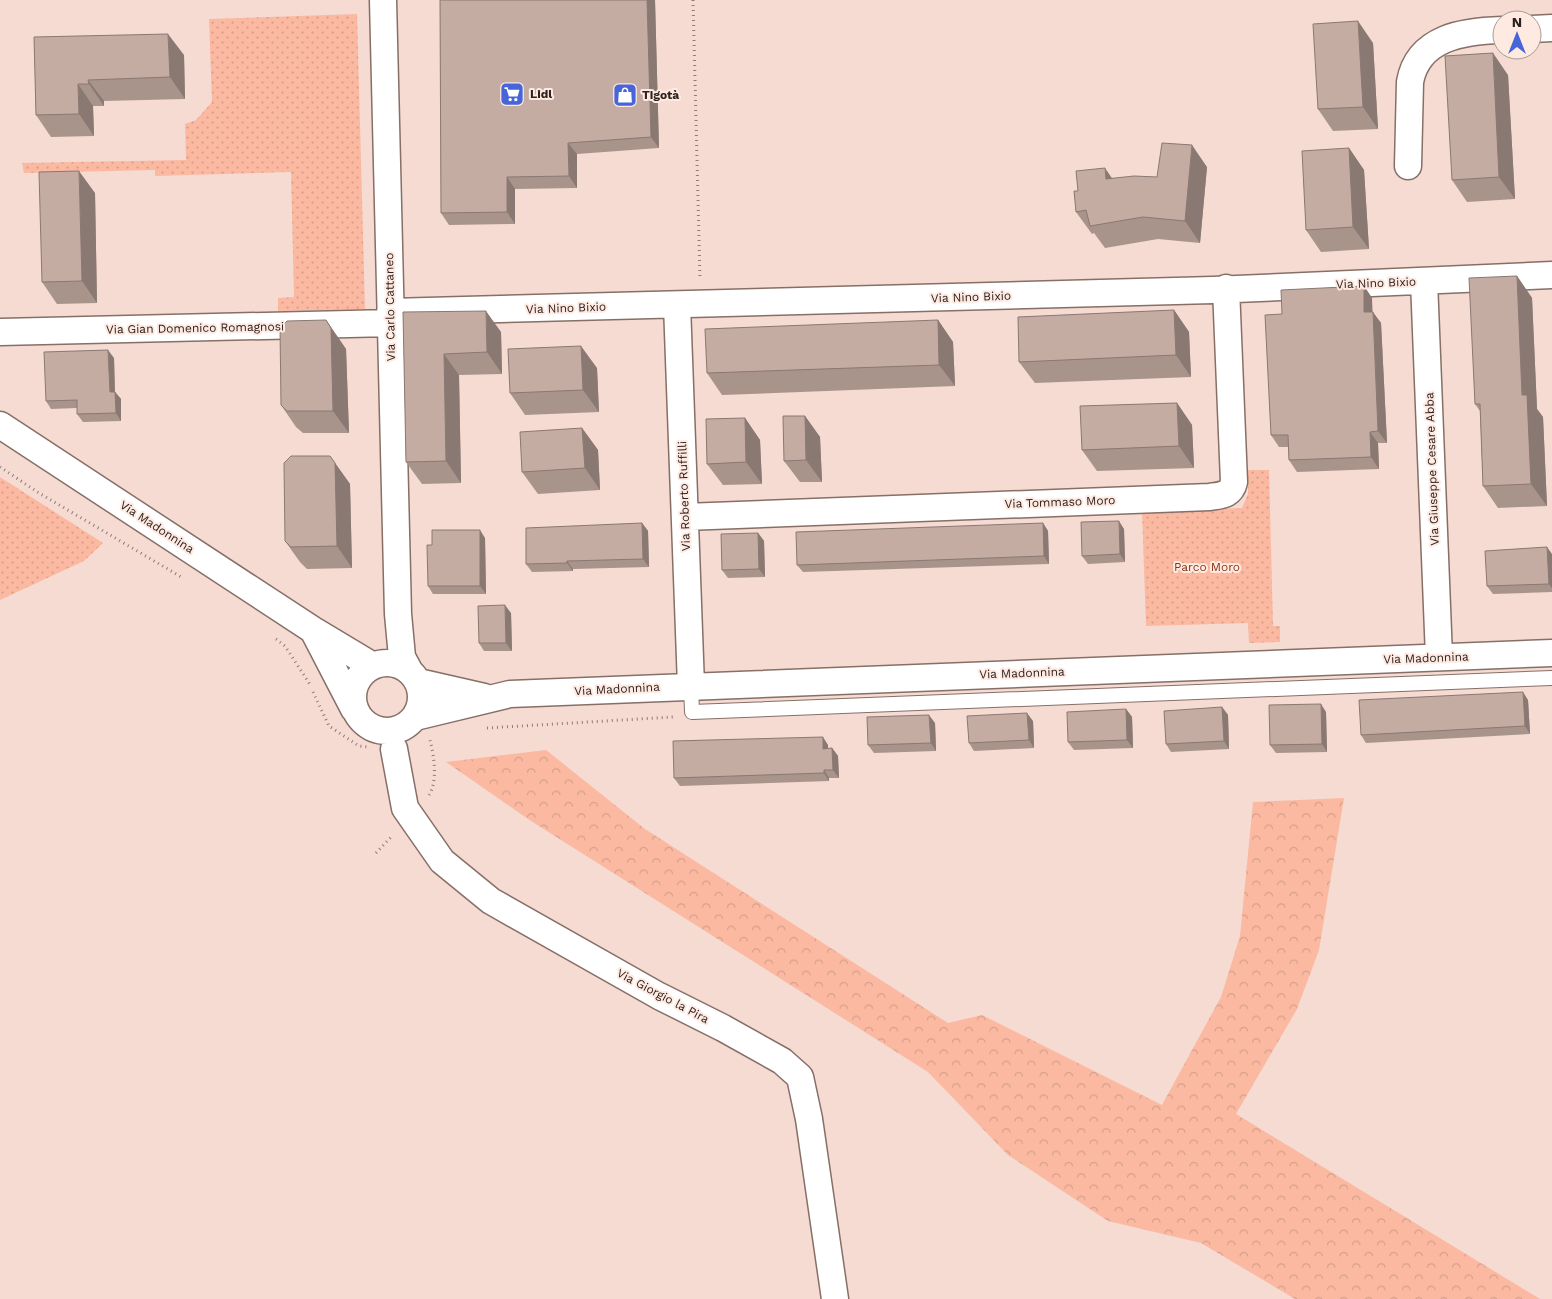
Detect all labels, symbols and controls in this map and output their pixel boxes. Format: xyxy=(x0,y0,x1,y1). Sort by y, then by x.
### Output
north arrow xyxy=(1492,10,1542,60)
text: N xyxy=(1512,14,1522,30)
supermarket icon: Lidl xyxy=(499,81,525,107)
shop icon: Tigotà xyxy=(612,82,638,108)
place label: Lidl xyxy=(530,87,552,101)
place label: Tigotà xyxy=(642,88,679,102)
street label: Via Carlo Cattaneo xyxy=(382,252,398,362)
street label: Via Nino Bixio xyxy=(1336,275,1416,291)
street label: Via Nino Bixio xyxy=(931,289,1011,305)
street label: Via Nino Bixio xyxy=(526,300,606,316)
street label: Via Gian Domenico Romagnosi xyxy=(106,319,284,337)
street label: Via Giuseppe Cesare Abba xyxy=(1422,392,1442,546)
street label: Via Roberto Ruffilli xyxy=(675,441,693,551)
street label: Via Tommaso Moro xyxy=(1004,493,1116,511)
street label: Via Madonnina xyxy=(117,498,197,556)
park label: Parco Moro xyxy=(1174,560,1240,574)
street label: Via Madonnina xyxy=(1383,650,1469,666)
street label: Via Madonnina xyxy=(979,665,1065,681)
street label: Via Madonnina xyxy=(574,680,660,698)
street label: Via Giorgio la Pira xyxy=(614,966,712,1026)

